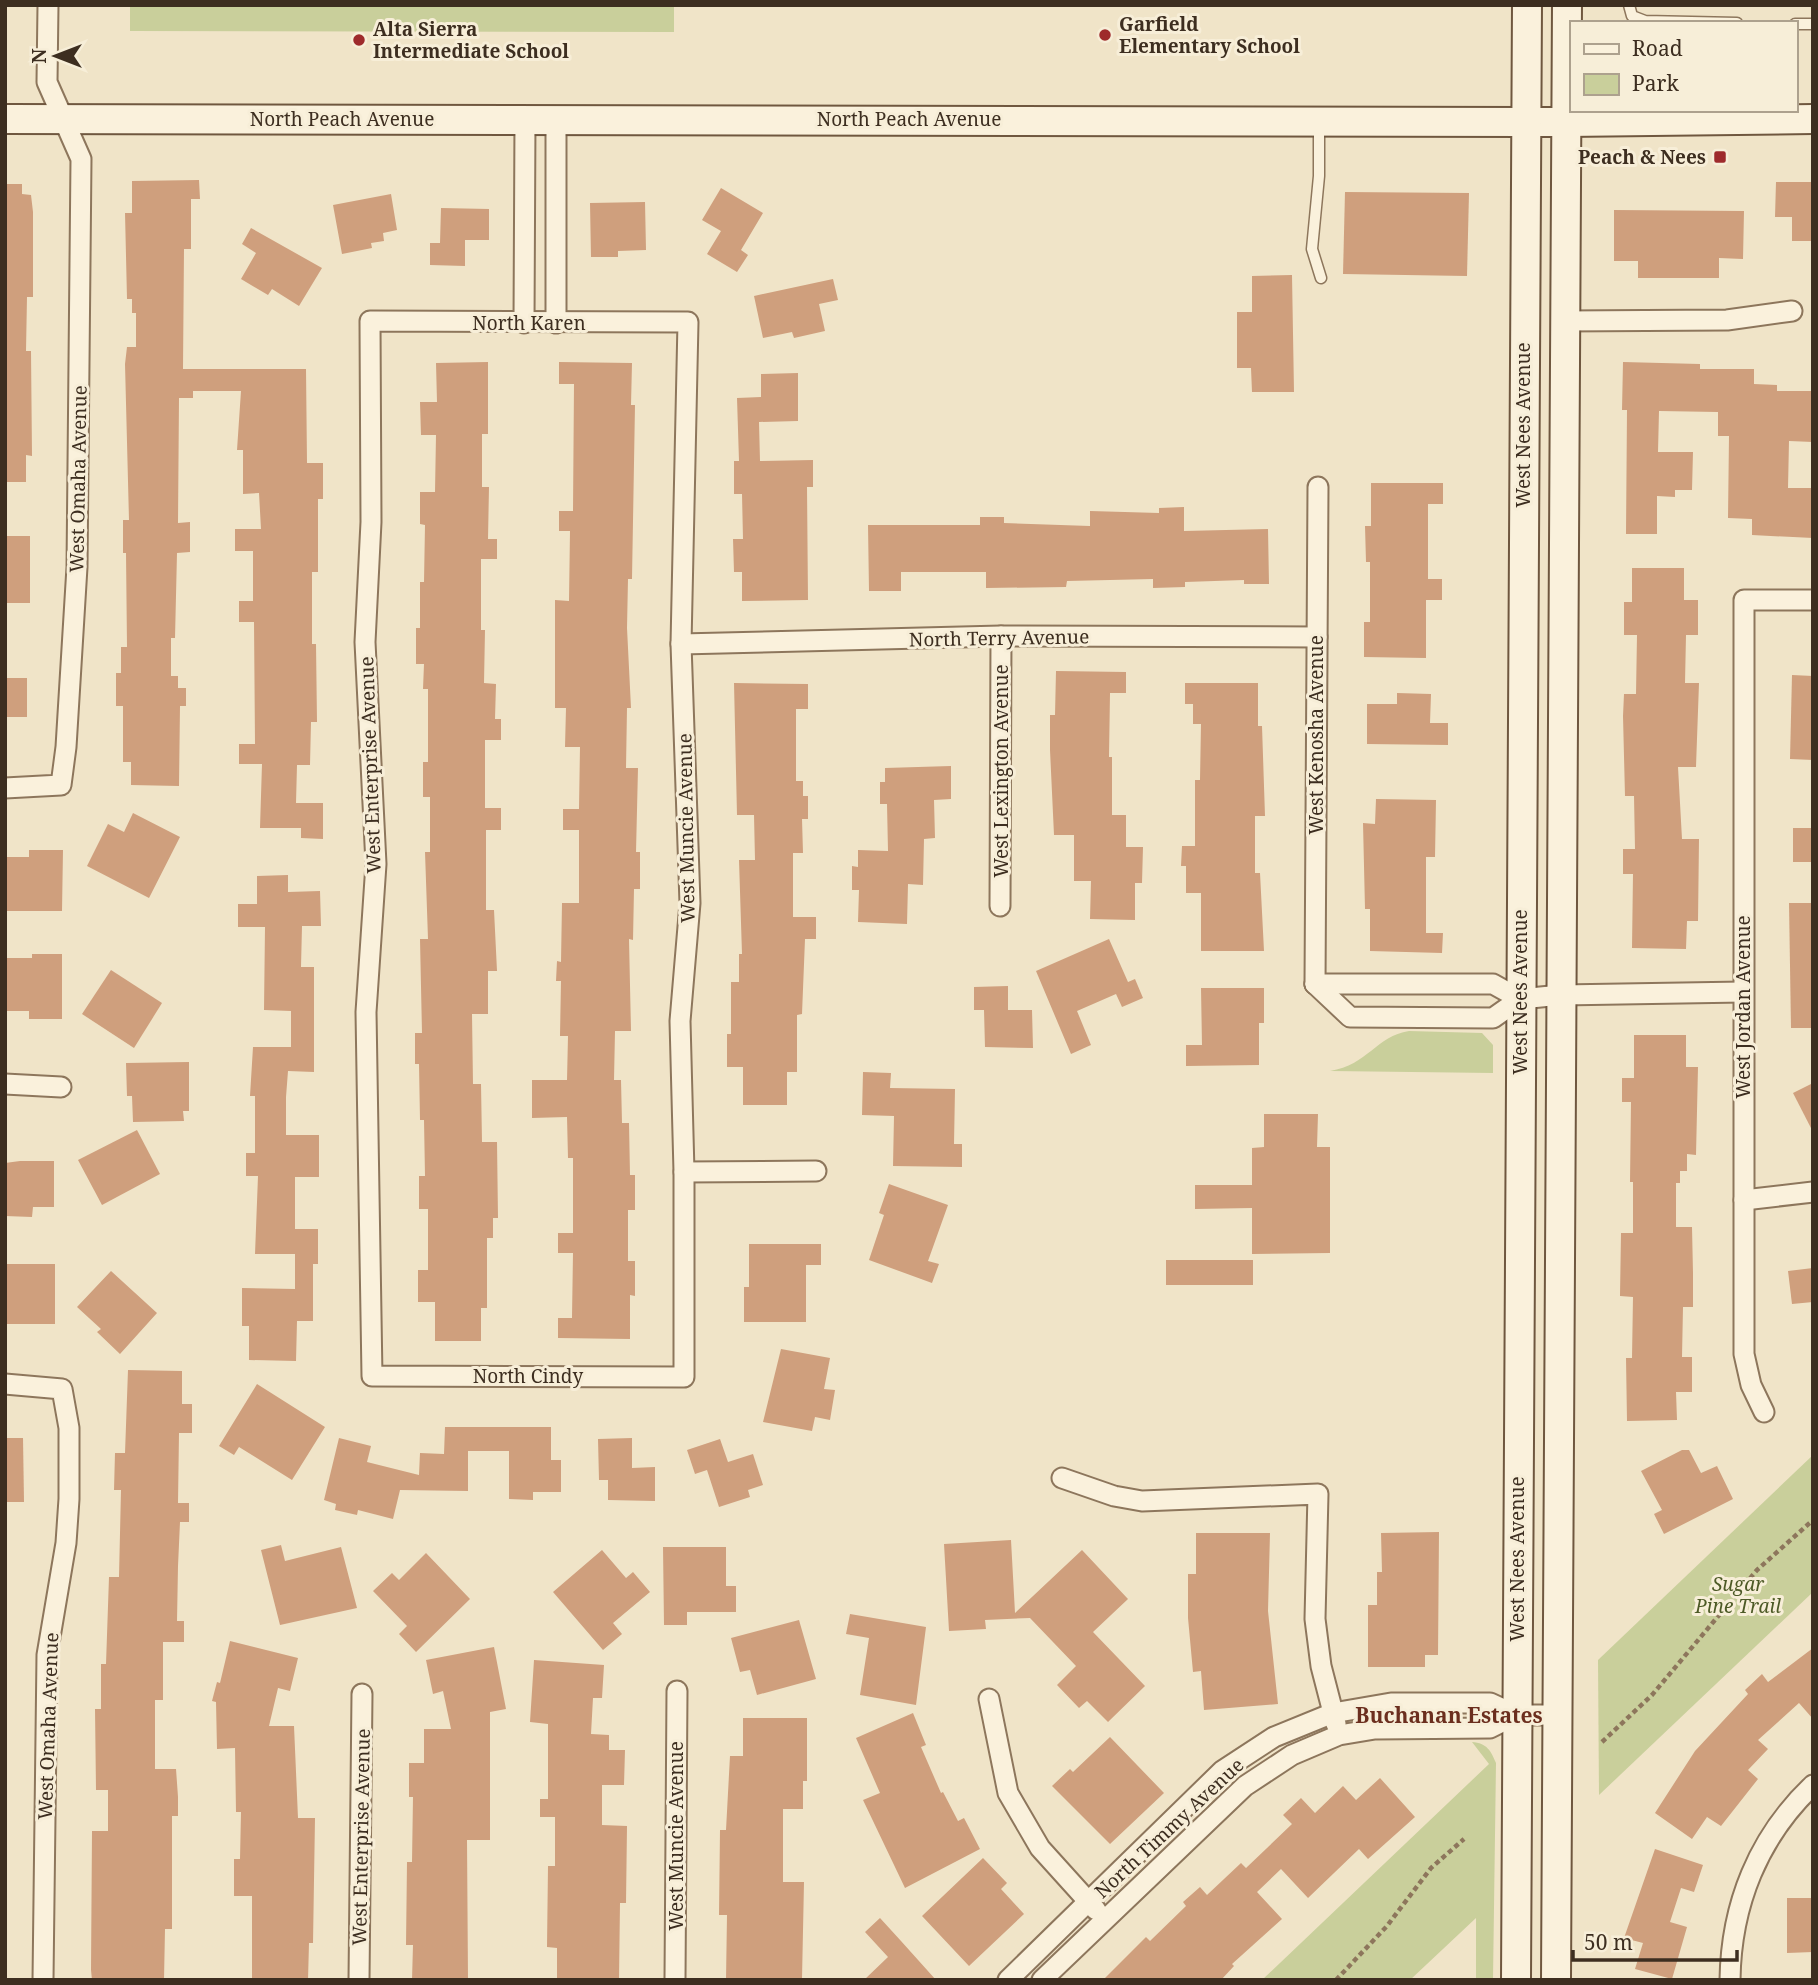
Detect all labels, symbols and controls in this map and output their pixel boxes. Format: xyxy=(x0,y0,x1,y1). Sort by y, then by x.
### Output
place label: Garfield Elementary School xyxy=(1119,11,1300,59)
place label: Alta Sierra Intermediate School xyxy=(373,16,569,64)
north arrow xyxy=(21,21,91,91)
legend xyxy=(1570,21,1797,112)
marker: Garfield Elementary School xyxy=(1097,27,1113,43)
marker: Alta Sierra Intermediate School xyxy=(351,32,367,48)
text: Road xyxy=(1632,34,1683,62)
text: N xyxy=(26,48,52,63)
text: Park xyxy=(1632,69,1679,97)
street label: North Peach Avenue xyxy=(250,106,434,132)
street label: North Peach Avenue xyxy=(817,106,1001,132)
place label: Peach & Nees xyxy=(1578,144,1706,170)
marker: Peach & Nees xyxy=(1712,149,1728,165)
street label: North Karen xyxy=(472,310,586,336)
street label: West Nees Avenue xyxy=(1510,342,1536,508)
street label: West Omaha Avenue xyxy=(63,385,93,573)
street label: North Terry Avenue xyxy=(909,623,1089,653)
street label: West Kenosha Avenue xyxy=(1303,635,1329,835)
street label: West Enterprise Avenue xyxy=(353,656,387,874)
street label: West Lexington Avenue xyxy=(988,664,1014,878)
street label: West Muncie Avenue xyxy=(671,733,701,923)
street label: West Nees Avenue xyxy=(1507,909,1533,1075)
street label: West Jordan Avenue xyxy=(1730,915,1756,1099)
street label: North Cindy xyxy=(473,1363,584,1389)
street label: West Nees Avenue xyxy=(1504,1476,1530,1642)
park label: Sugar Pine Trail xyxy=(1694,1571,1781,1619)
street label: West Omaha Avenue xyxy=(32,1632,64,1820)
district label: Buchanan Estates xyxy=(1355,1701,1543,1729)
street label: West Enterprise Avenue xyxy=(346,1728,376,1946)
street label: West Muncie Avenue xyxy=(663,1741,689,1931)
street label: North Timmy Avenue xyxy=(1089,1752,1249,1904)
scale bar xyxy=(1573,1918,1738,1962)
text: 50 m xyxy=(1584,1928,1633,1956)

